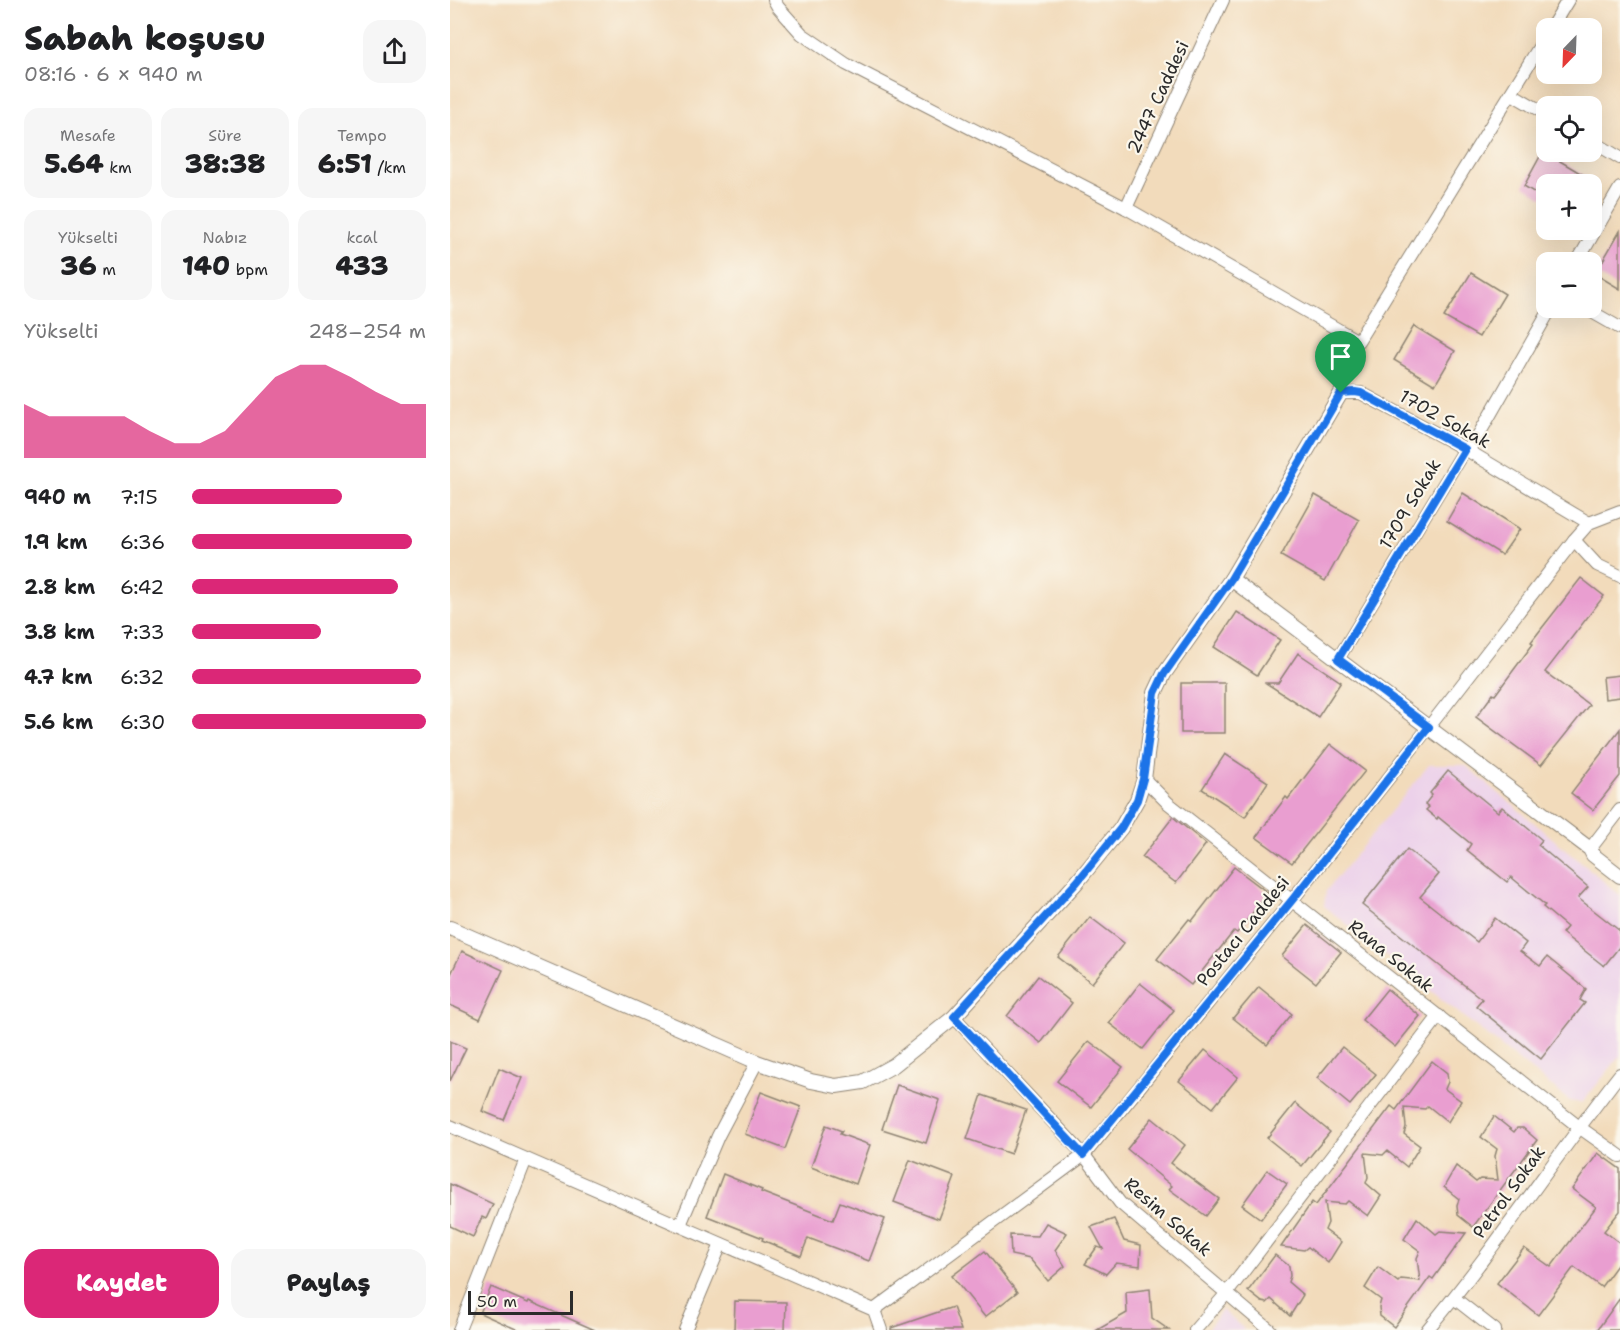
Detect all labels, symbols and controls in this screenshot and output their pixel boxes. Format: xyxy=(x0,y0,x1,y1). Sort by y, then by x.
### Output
text: Sabah koşusu xyxy=(24,16,266,61)
north arrow xyxy=(1536,18,1602,84)
map controls xyxy=(1536,18,1602,318)
button: share xyxy=(363,20,426,83)
street label: 2447 Caddesi xyxy=(1121,37,1195,157)
text: 08:16 · 6 × 940 m xyxy=(24,61,203,87)
button: locate xyxy=(1536,96,1602,162)
text: Mesafe xyxy=(60,125,116,146)
text: Süre xyxy=(208,125,242,146)
text: Tempo xyxy=(337,125,387,146)
text: 5.64 xyxy=(44,146,104,181)
text: 38:38 xyxy=(185,146,265,181)
text: 6:51 xyxy=(318,146,372,181)
text: km xyxy=(104,157,132,178)
text: /km xyxy=(372,157,406,178)
button: + xyxy=(1536,174,1602,240)
text: Yükselti xyxy=(58,227,118,248)
text: Nabız xyxy=(203,227,247,248)
text: kcal xyxy=(346,227,378,248)
text: 36 xyxy=(60,248,97,283)
text: 140 xyxy=(182,248,230,283)
text: 433 xyxy=(335,248,389,283)
button: − xyxy=(1536,252,1602,318)
text: m xyxy=(97,259,116,280)
text: bpm xyxy=(230,259,268,280)
text: Yükselti xyxy=(24,318,99,344)
text: 248–254 m xyxy=(308,318,426,344)
pin xyxy=(1315,331,1366,393)
icon: arrive xyxy=(1324,340,1357,373)
street label: 1702 Sokak xyxy=(1395,384,1495,454)
street label: 1709 Sokak xyxy=(1374,454,1446,554)
text: 940 m xyxy=(24,484,91,510)
text: 7:15 xyxy=(120,484,158,510)
text: 1.9 km xyxy=(24,529,87,555)
text: 6:36 xyxy=(120,529,165,555)
text: 2.8 km xyxy=(24,574,95,600)
text: 6:42 xyxy=(120,574,164,600)
text: 3.8 km xyxy=(24,619,95,645)
text: 7:33 xyxy=(120,619,164,645)
text: 4.7 km xyxy=(24,664,92,690)
text: 6:32 xyxy=(120,664,164,690)
text: 5.6 km xyxy=(24,709,93,735)
text: 6:30 xyxy=(120,709,165,735)
street label: Postacı Caddesi xyxy=(1191,871,1295,991)
street label: Rana Sokak xyxy=(1343,914,1439,998)
street label: Petrol Sokak xyxy=(1467,1141,1551,1243)
street label: Resim Sokak xyxy=(1119,1172,1217,1262)
button: Kaydet xyxy=(24,1249,219,1318)
button: Paylaş xyxy=(231,1249,426,1318)
scale bar xyxy=(468,1288,573,1316)
text: 50 m xyxy=(477,1291,517,1312)

